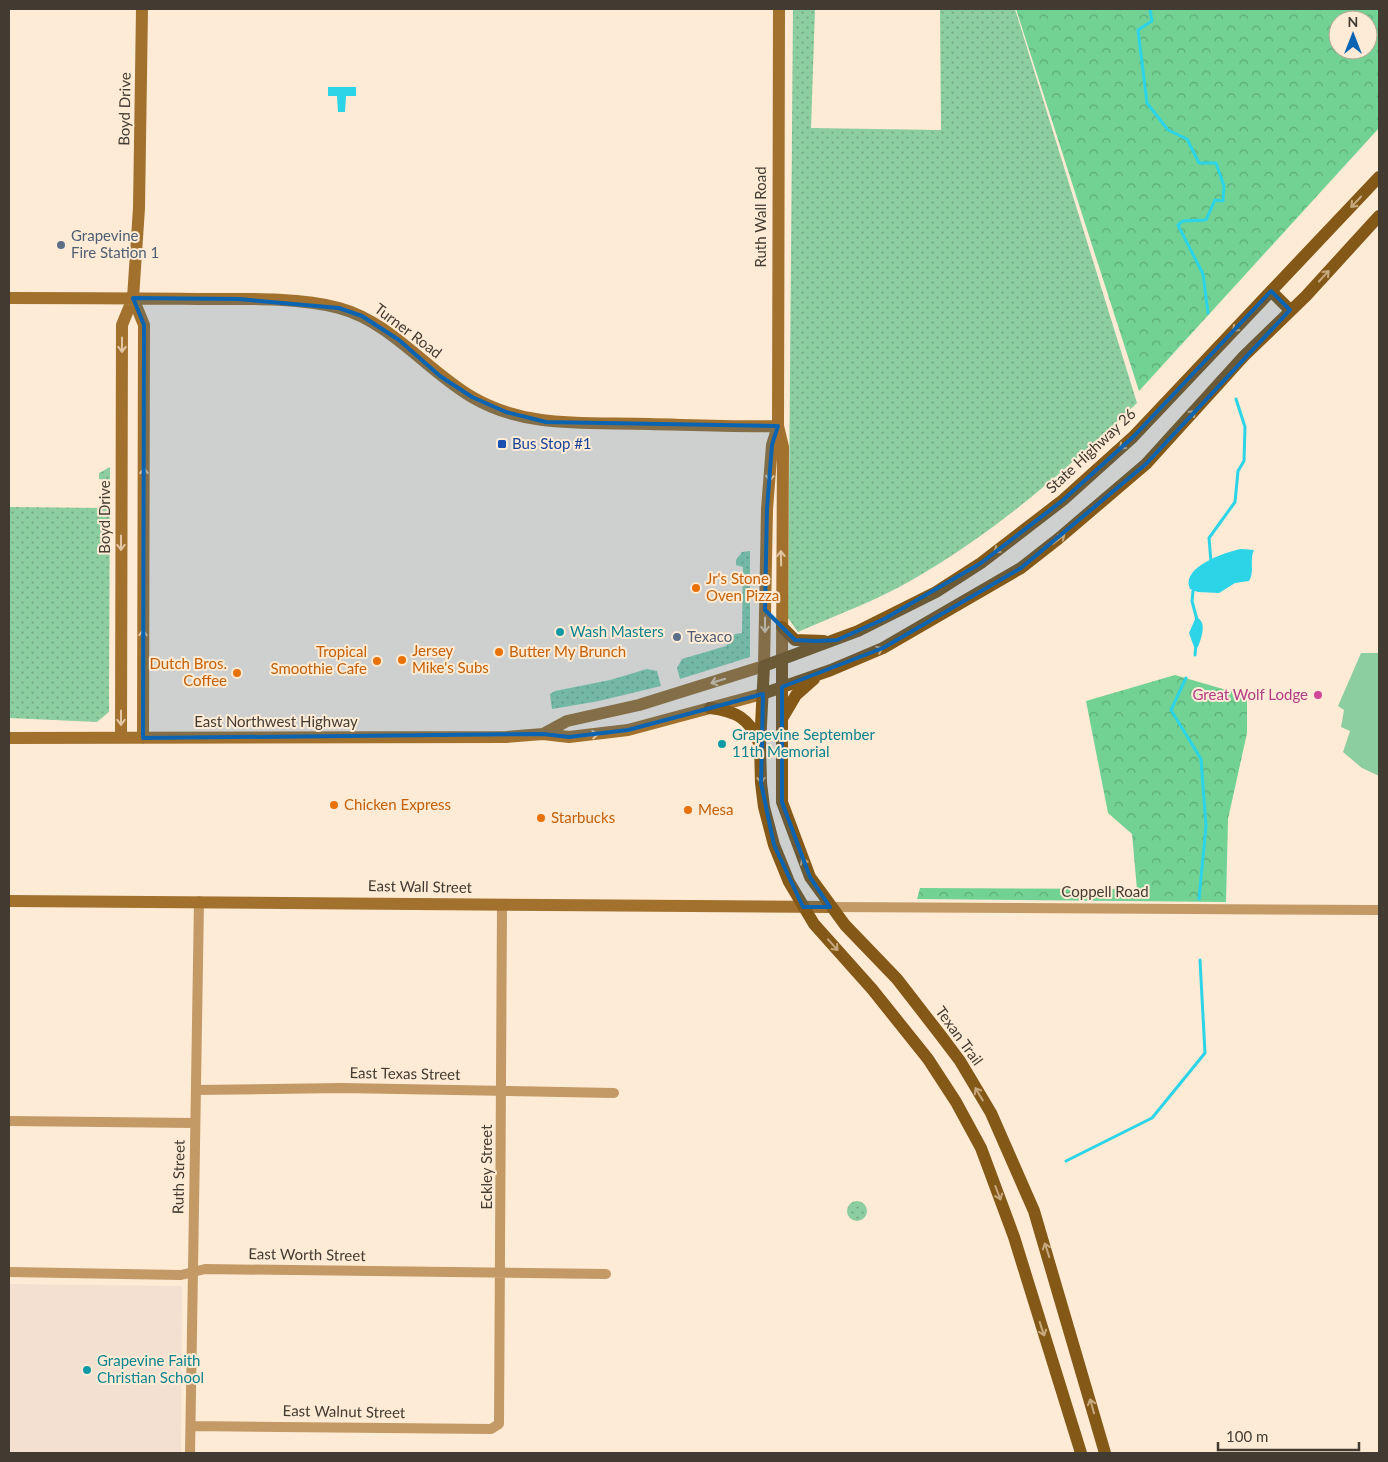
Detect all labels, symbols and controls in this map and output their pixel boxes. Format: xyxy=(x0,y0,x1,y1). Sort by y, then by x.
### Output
north arrow xyxy=(1328,10,1378,60)
text: N xyxy=(1348,13,1358,30)
street label: Boyd Drive xyxy=(114,72,134,146)
street label: Ruth Wall Road xyxy=(751,166,769,268)
one-way arrow xyxy=(1350,196,1362,208)
place label: Grapevine Fire Station 1 xyxy=(71,226,159,261)
marker: Grapevine Fire Station 1 xyxy=(55,239,67,251)
one-way arrow xyxy=(1318,269,1330,282)
street label: Turner Road xyxy=(371,299,446,361)
one-way arrow xyxy=(1232,320,1244,333)
one-way arrow xyxy=(117,336,127,353)
street label: State Highway 26 xyxy=(1042,404,1139,497)
one-way arrow xyxy=(1184,409,1195,422)
place label: Bus Stop #1 xyxy=(512,434,592,452)
marker: Bus Stop #1 xyxy=(496,438,508,450)
one-way arrow xyxy=(1119,438,1132,450)
one-way arrow xyxy=(765,466,774,482)
one-way arrow xyxy=(139,467,149,483)
street label: Boyd Drive xyxy=(95,480,113,554)
one-way arrow xyxy=(1052,534,1066,544)
one-way arrow xyxy=(117,535,126,551)
one-way arrow xyxy=(994,542,1007,553)
one-way arrow xyxy=(776,550,786,566)
place label: Jr's Stone Oven Pizza xyxy=(706,569,779,604)
marker: Jr's Stone Oven Pizza xyxy=(690,582,702,594)
one-way arrow xyxy=(760,616,770,632)
place label: Wash Masters xyxy=(570,622,664,640)
marker: Wash Masters xyxy=(554,626,566,638)
place label: Texaco xyxy=(687,627,732,645)
one-way arrow xyxy=(138,629,148,646)
marker: Texaco xyxy=(671,631,683,643)
place label: Jersey Mike's Subs xyxy=(412,641,489,676)
place label: Tropical Smoothie Cafe xyxy=(270,642,367,677)
place label: Butter My Brunch xyxy=(509,642,626,660)
one-way arrow xyxy=(868,645,883,655)
marker: Butter My Brunch xyxy=(493,646,505,658)
place label: Dutch Bros. Coffee xyxy=(149,654,227,689)
marker: Jersey Mike's Subs xyxy=(396,654,408,666)
marker: Tropical Smoothie Cafe xyxy=(371,655,383,667)
marker: Dutch Bros. Coffee xyxy=(231,667,243,679)
one-way arrow xyxy=(710,677,726,687)
place label: Great Wolf Lodge xyxy=(1193,685,1308,703)
marker: Great Wolf Lodge xyxy=(1312,689,1324,701)
one-way arrow xyxy=(116,710,126,726)
street label: East Northwest Highway xyxy=(194,712,358,730)
place label: Grapevine September 11th Memorial xyxy=(732,725,876,760)
one-way arrow xyxy=(583,729,599,739)
marker: Grapevine September 11th Memorial xyxy=(716,738,728,750)
one-way arrow xyxy=(756,768,765,784)
place label: Chicken Express xyxy=(344,795,451,813)
marker: Chicken Express xyxy=(328,799,340,811)
place label: Mesa xyxy=(698,800,734,818)
marker: Mesa xyxy=(682,804,694,816)
place label: Starbucks xyxy=(551,808,615,826)
marker: Starbucks xyxy=(535,812,547,824)
one-way arrow xyxy=(800,858,810,873)
street label: East Wall Street xyxy=(368,876,473,896)
street label: Coppell Road xyxy=(1061,882,1149,900)
one-way arrow xyxy=(827,938,838,951)
street label: Texan Trail xyxy=(932,1002,987,1068)
street label: East Texas Street xyxy=(349,1063,461,1083)
one-way arrow xyxy=(973,1087,983,1101)
street label: Eckley Street xyxy=(477,1124,495,1210)
street label: Ruth Street xyxy=(168,1139,188,1214)
one-way arrow xyxy=(994,1185,1004,1200)
one-way arrow xyxy=(1041,1243,1051,1259)
street label: East Worth Street xyxy=(248,1244,366,1264)
one-way arrow xyxy=(1038,1321,1048,1337)
place label: Grapevine Faith Christian School xyxy=(97,1351,204,1386)
marker: Grapevine Faith Christian School xyxy=(81,1364,93,1376)
one-way arrow xyxy=(1087,1399,1097,1415)
street label: East Walnut Street xyxy=(283,1401,406,1421)
scale bar xyxy=(1218,1420,1359,1452)
text: 100 m xyxy=(1226,1427,1268,1445)

